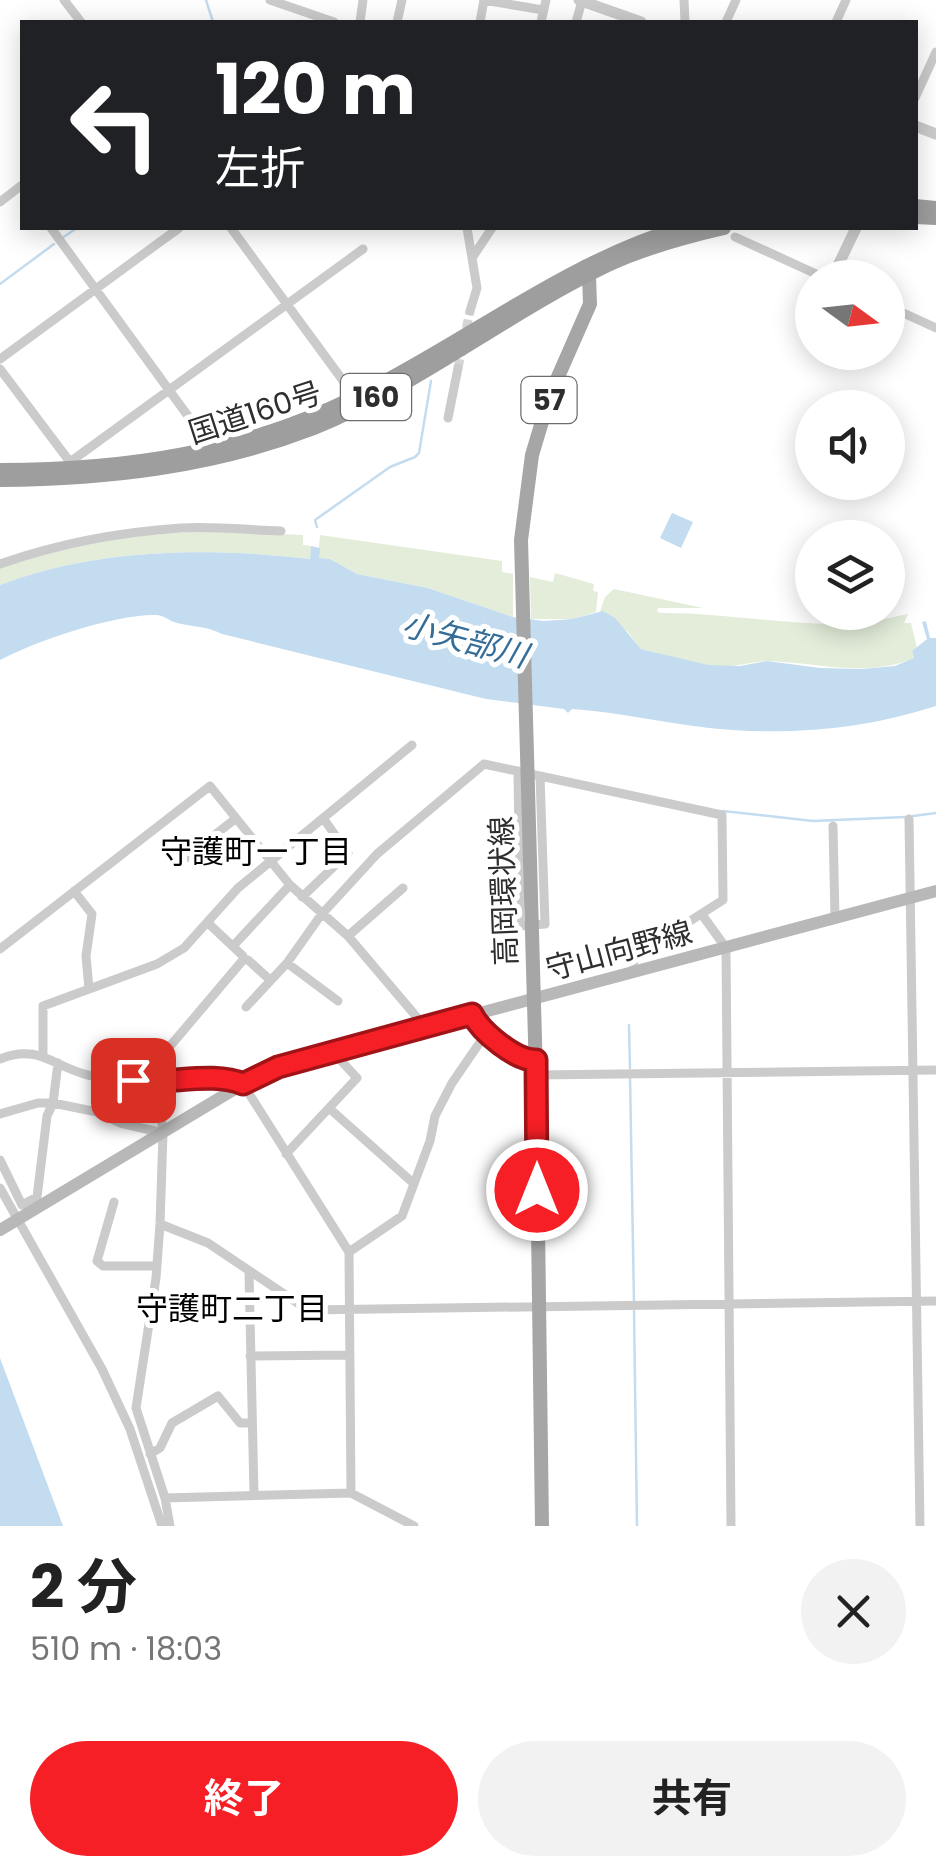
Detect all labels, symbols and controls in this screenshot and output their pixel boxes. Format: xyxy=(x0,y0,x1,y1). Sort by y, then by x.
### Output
text: 120 m xyxy=(215,40,416,139)
icon: left xyxy=(50,60,180,190)
text: 左折 xyxy=(215,137,305,200)
north arrow xyxy=(795,260,905,370)
map controls xyxy=(795,260,905,630)
street label: 国道160号 xyxy=(183,371,327,454)
road number: 160 xyxy=(341,374,411,420)
road number: 57 xyxy=(522,377,576,423)
button: sound xyxy=(795,390,905,500)
button: layers xyxy=(795,520,905,630)
water label: 小矢部川 xyxy=(397,601,536,679)
street label: 高岡環状線 xyxy=(479,815,528,967)
district label: 守護町一丁目 xyxy=(160,829,352,874)
street label: 守山向野線 xyxy=(541,910,697,991)
pin xyxy=(91,1038,176,1123)
icon: arrive xyxy=(106,1053,161,1108)
position arrow xyxy=(485,1138,589,1242)
district label: 守護町二丁目 xyxy=(136,1286,328,1331)
text: 2 分 xyxy=(30,1545,137,1629)
button: close xyxy=(801,1559,906,1664)
text: 510 m · 18:03 xyxy=(30,1626,222,1671)
button: 終了 xyxy=(30,1741,458,1856)
button: 共有 xyxy=(478,1741,906,1856)

